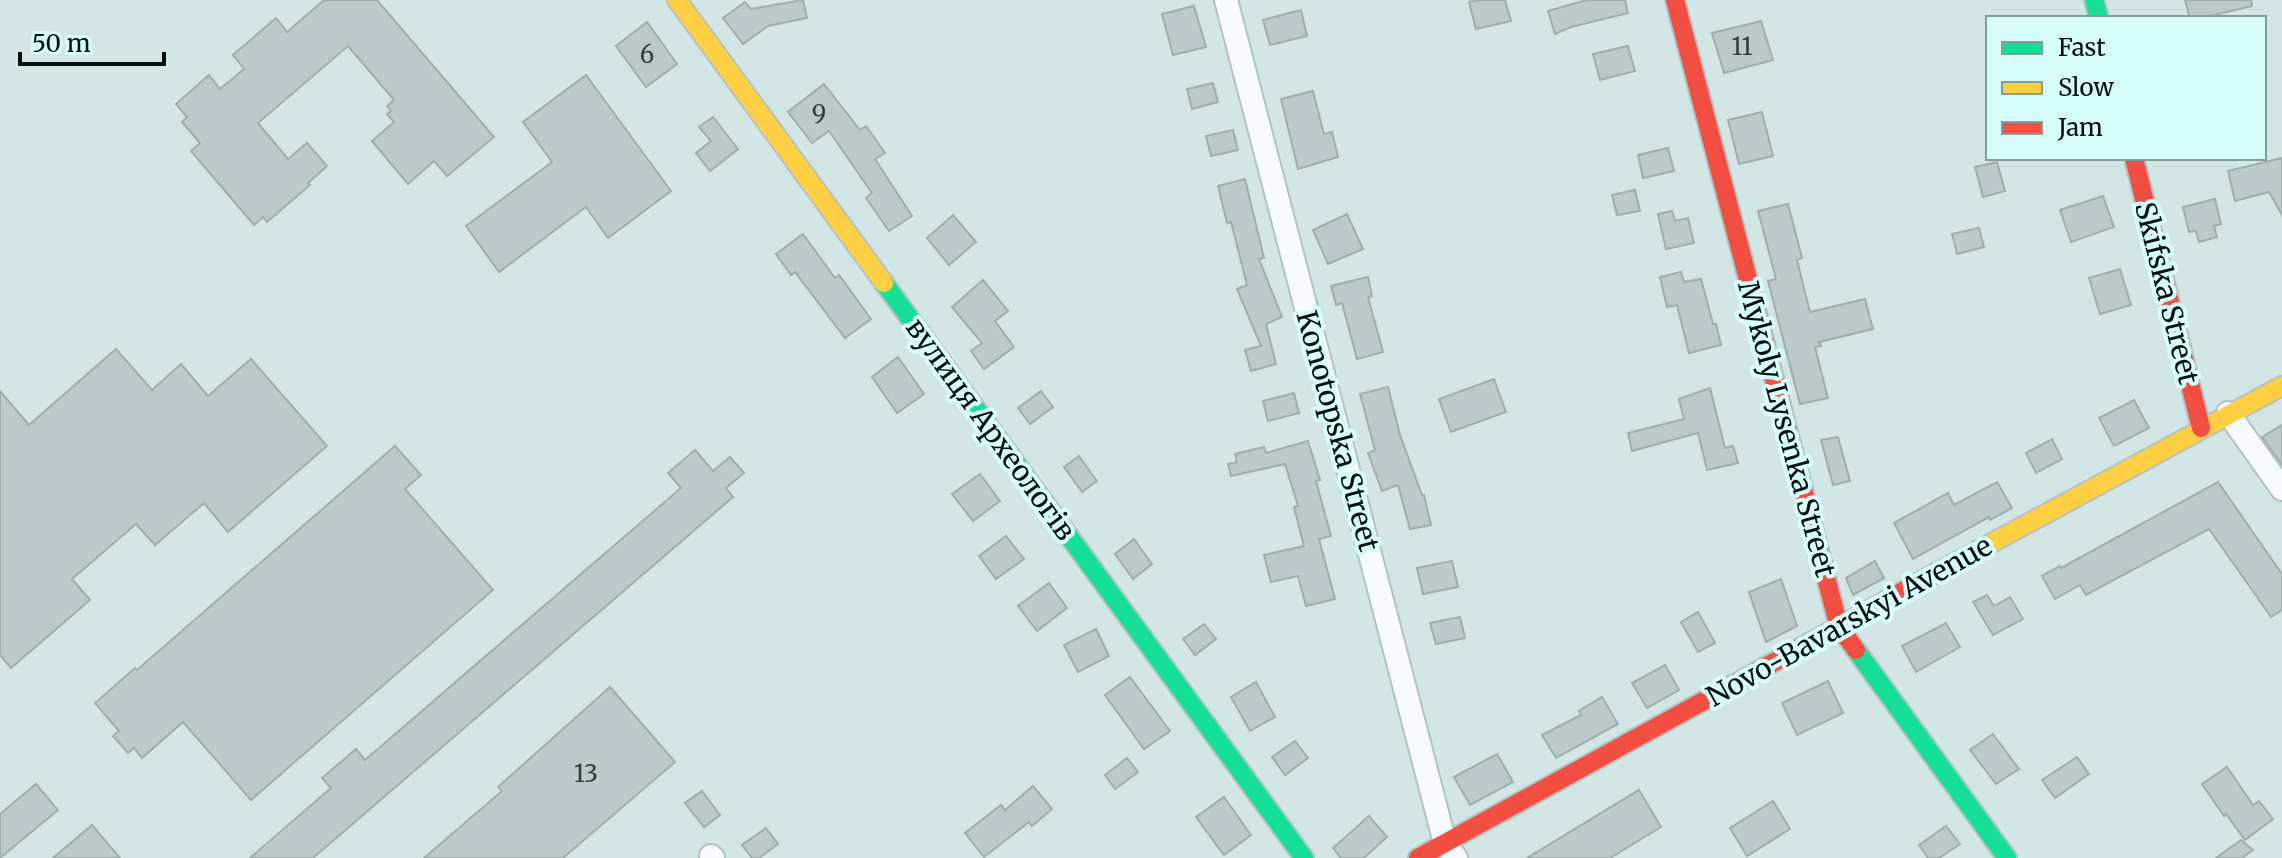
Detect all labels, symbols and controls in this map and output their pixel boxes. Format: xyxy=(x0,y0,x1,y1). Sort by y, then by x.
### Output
scale bar xyxy=(20,16,164,66)
legend xyxy=(1986,16,2266,160)
text: 50 m xyxy=(32,28,91,59)
house number: 11 xyxy=(1732,31,1753,62)
text: Fast xyxy=(2058,32,2106,63)
house number: 6 xyxy=(640,39,654,70)
text: Slow xyxy=(2058,72,2114,103)
house number: 9 xyxy=(812,98,826,129)
text: Jam xyxy=(2057,112,2103,143)
street label: Skifska Street xyxy=(2127,198,2207,388)
street label: Mykoly Lysenka Street xyxy=(1730,277,1844,581)
street label: Konotopska Street xyxy=(1289,307,1387,555)
street label: вулиця Археологів xyxy=(898,311,1084,547)
street label: Novo-Bavarskyi Avenue xyxy=(1700,527,1998,715)
house number: 13 xyxy=(574,758,598,789)

